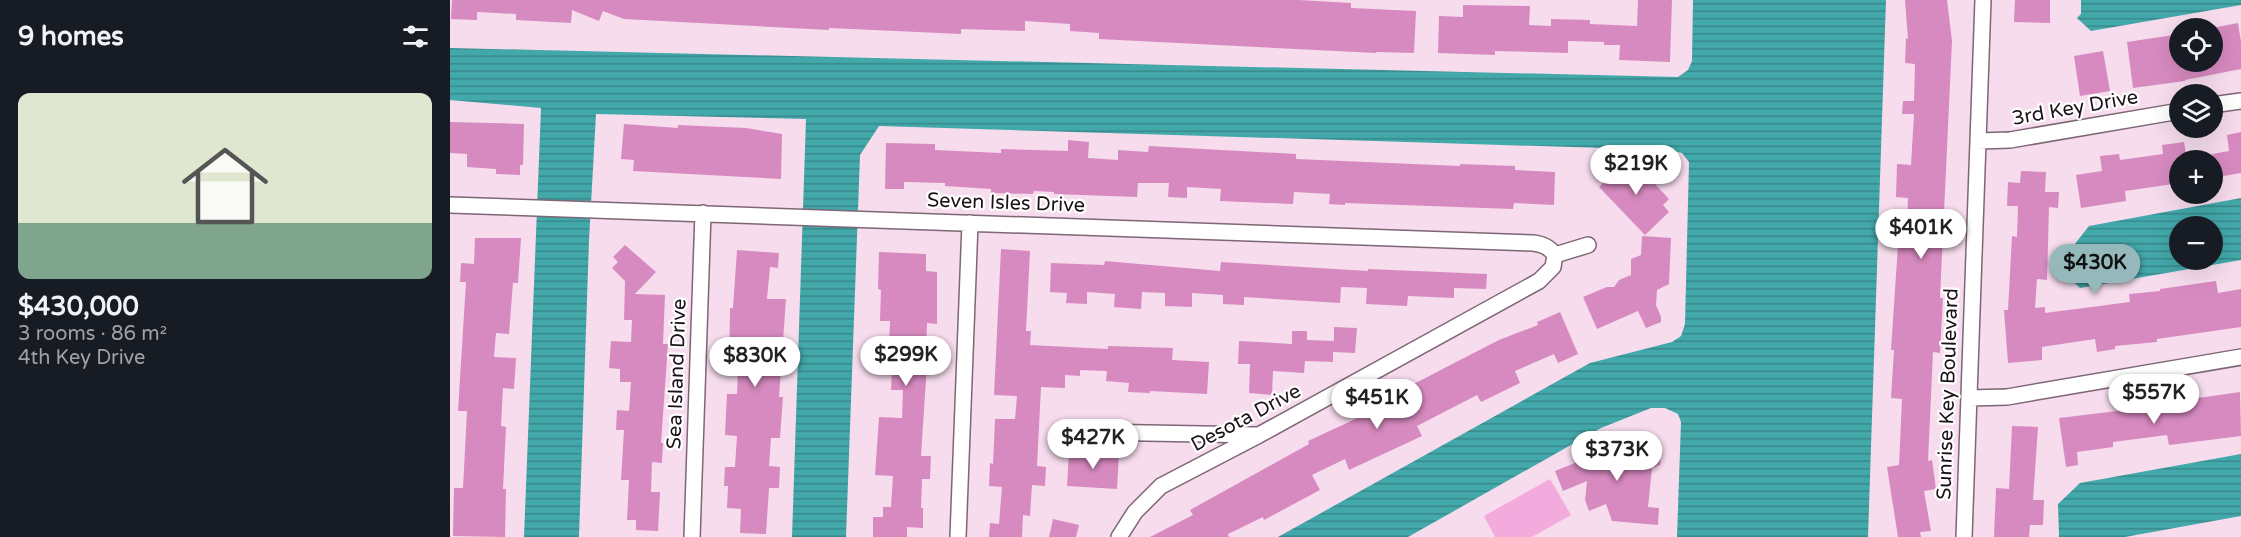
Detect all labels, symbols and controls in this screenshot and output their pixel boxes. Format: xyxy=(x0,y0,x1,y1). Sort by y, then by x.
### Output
map controls xyxy=(2169,18,2223,270)
button: locate xyxy=(2169,18,2223,72)
icon: filters xyxy=(399,20,432,53)
text: 9 homes xyxy=(18,21,124,52)
button: layers xyxy=(2169,84,2223,138)
street label: 3rd Key Drive xyxy=(2010,85,2140,131)
icon: home xyxy=(171,132,279,240)
pin: $219K xyxy=(1594,145,1678,196)
button: + xyxy=(2169,150,2223,204)
text: $219K xyxy=(1604,152,1668,176)
street label: Seven Isles Drive xyxy=(927,188,1085,218)
pin: $401K xyxy=(1879,209,1963,260)
text: $401K xyxy=(1889,216,1953,240)
button: − xyxy=(2169,216,2223,270)
pin: $430K xyxy=(2053,244,2137,295)
text: $430K xyxy=(2063,251,2127,275)
street label: Sunrise Key Boulevard xyxy=(1932,288,1964,500)
text: $430,000 xyxy=(18,291,139,322)
street label: Sea Island Drive xyxy=(662,298,692,450)
text: 3 rooms · 86 m² xyxy=(18,322,167,346)
pin: $299K xyxy=(864,336,948,387)
pin: $830K xyxy=(713,337,797,388)
text: $299K xyxy=(874,343,938,367)
text: $830K xyxy=(723,344,787,368)
text: 4th Key Drive xyxy=(18,346,145,370)
pin: $557K xyxy=(2112,374,2196,425)
street label: Desota Drive xyxy=(1187,379,1305,457)
pin: $451K xyxy=(1335,379,1419,430)
text: $557K xyxy=(2122,381,2186,405)
text: $451K xyxy=(1345,386,1409,410)
pin: $427K xyxy=(1051,419,1135,470)
text: $427K xyxy=(1061,426,1125,450)
pin: $373K xyxy=(1575,431,1659,482)
text: $373K xyxy=(1585,438,1649,462)

